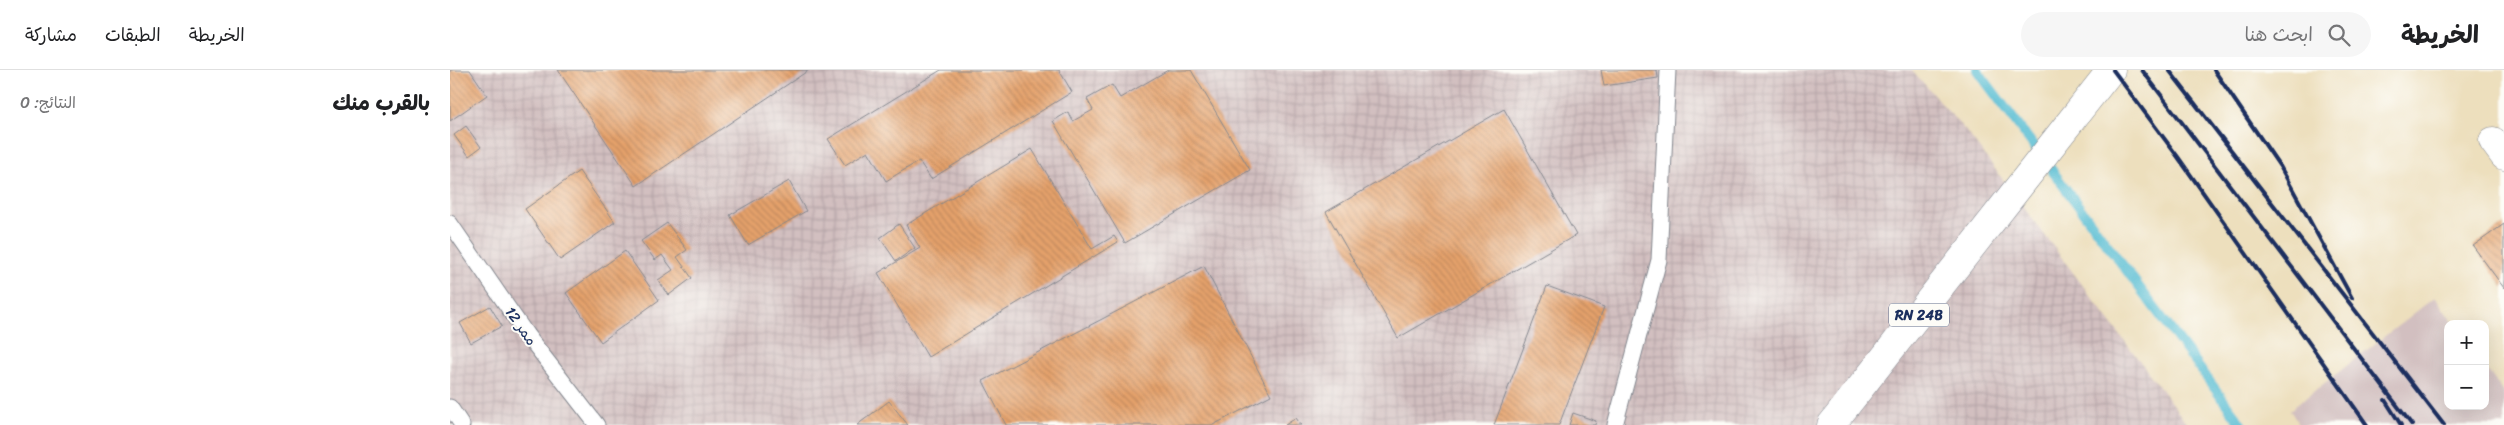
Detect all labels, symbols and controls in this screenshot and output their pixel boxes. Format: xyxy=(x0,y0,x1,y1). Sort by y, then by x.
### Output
search box xyxy=(2021,12,2371,57)
text: الخريطة xyxy=(2401,14,2479,56)
text: ابحث هنا xyxy=(2244,18,2313,51)
text: مشاركة xyxy=(25,19,77,51)
text: الطبقات xyxy=(105,19,161,51)
text: الخريطة xyxy=(189,19,245,51)
icon: search xyxy=(2325,21,2353,49)
text: بالقرب منك xyxy=(332,84,430,122)
text: النتائج: 0 xyxy=(20,88,76,117)
street label: ممر 12 xyxy=(498,301,544,351)
road number: RN 24B xyxy=(1889,304,1949,326)
map controls xyxy=(2444,320,2489,410)
button: + xyxy=(2444,320,2489,365)
button: − xyxy=(2444,365,2489,410)

